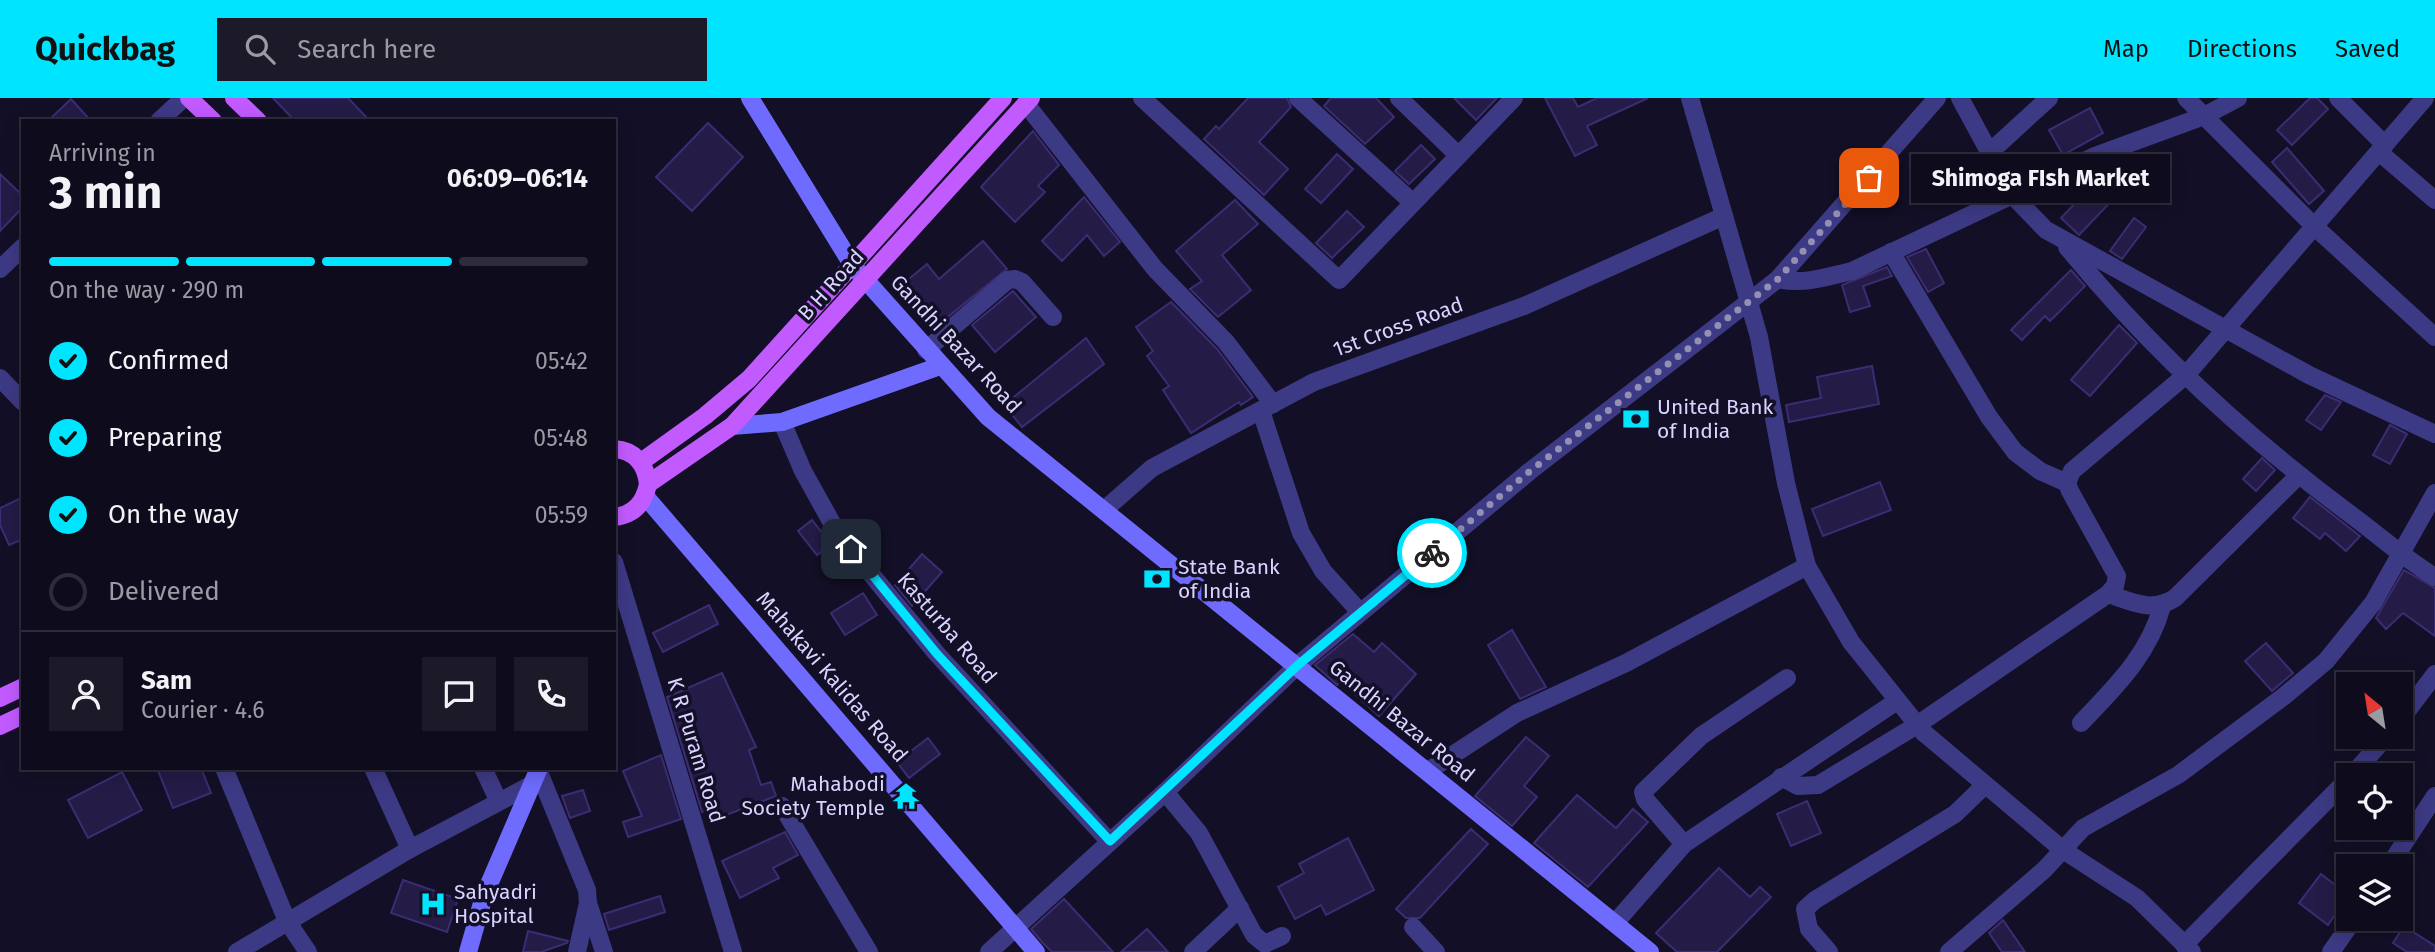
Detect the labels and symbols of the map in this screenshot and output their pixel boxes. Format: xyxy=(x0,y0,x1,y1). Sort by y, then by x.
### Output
pin xyxy=(1839,148,1899,208)
callout: Shimoga FIsh Market xyxy=(1911,154,2170,202)
street label: B H Road xyxy=(792,244,870,326)
street label: Gandhi Bazar Road xyxy=(885,269,1027,419)
street label: 1st Cross Road xyxy=(1329,291,1467,363)
place label: United Bank of India xyxy=(1657,394,1773,444)
bank icon: United Bank of India xyxy=(1621,404,1651,434)
courier xyxy=(1397,518,1467,588)
pin xyxy=(821,519,881,579)
place label: State Bank of India xyxy=(1178,554,1280,604)
bank icon: State Bank of India xyxy=(1142,564,1172,594)
street label: Kasturba Road xyxy=(892,567,1002,689)
street label: Mahakavi Kalidas Road xyxy=(751,586,913,768)
street label: Gandhi Bazar Road xyxy=(1324,654,1480,788)
north arrow xyxy=(2336,672,2413,749)
street label: K R Puram Road xyxy=(662,674,730,826)
place label: Mahabodi Society Temple xyxy=(741,771,885,821)
temple icon: Mahabodi Society Temple xyxy=(891,781,921,811)
place label: Sahyadri Hospital xyxy=(454,879,537,929)
hospital icon: Sahyadri Hospital xyxy=(418,889,448,919)

